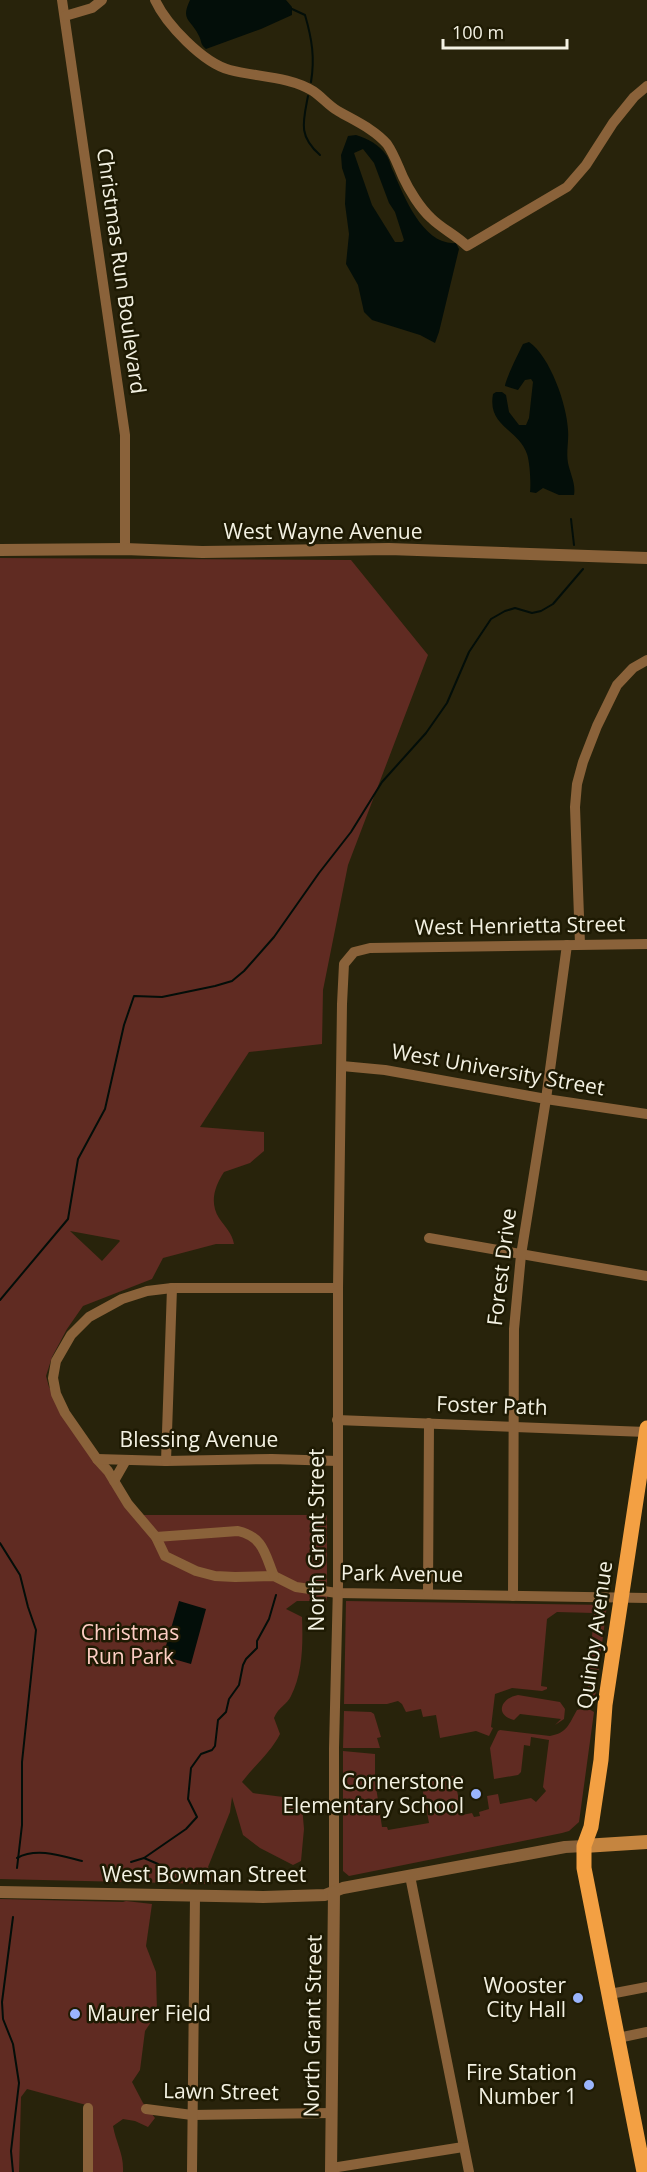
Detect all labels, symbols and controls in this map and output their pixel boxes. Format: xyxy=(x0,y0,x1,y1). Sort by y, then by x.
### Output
scale bar xyxy=(443,12,568,50)
text: 100 m xyxy=(452,20,504,44)
street label: Christmas Run Boulevard xyxy=(91,146,153,396)
street label: West Wayne Avenue xyxy=(224,517,422,545)
street label: West Henrietta Street xyxy=(414,909,626,941)
street label: West University Street xyxy=(389,1036,607,1102)
street label: Forest Drive xyxy=(480,1207,522,1327)
street label: Foster Path xyxy=(436,1389,548,1421)
street label: Blessing Avenue xyxy=(120,1425,278,1453)
street label: North Grant Street xyxy=(302,1449,330,1631)
street label: Park Avenue xyxy=(341,1558,463,1588)
street label: Quinby Avenue xyxy=(570,1559,618,1711)
park label: Christmas Run Park xyxy=(81,1618,179,1670)
place label: Cornerstone Elementary School xyxy=(282,1767,464,1819)
marker: Cornerstone Elementary School xyxy=(469,1787,483,1801)
street label: West Bowman Street xyxy=(102,1860,306,1888)
street label: North Grant Street xyxy=(296,1934,328,2118)
place label: Wooster City Hall xyxy=(483,1971,566,2023)
marker: Wooster City Hall xyxy=(571,1991,585,2005)
place label: Maurer Field xyxy=(87,1999,211,2027)
marker: Maurer Field xyxy=(68,2007,82,2021)
place label: Fire Station Number 1 xyxy=(466,2058,577,2110)
street label: Lawn Street xyxy=(163,2076,279,2106)
marker: Fire Station Number 1 xyxy=(582,2078,596,2092)

